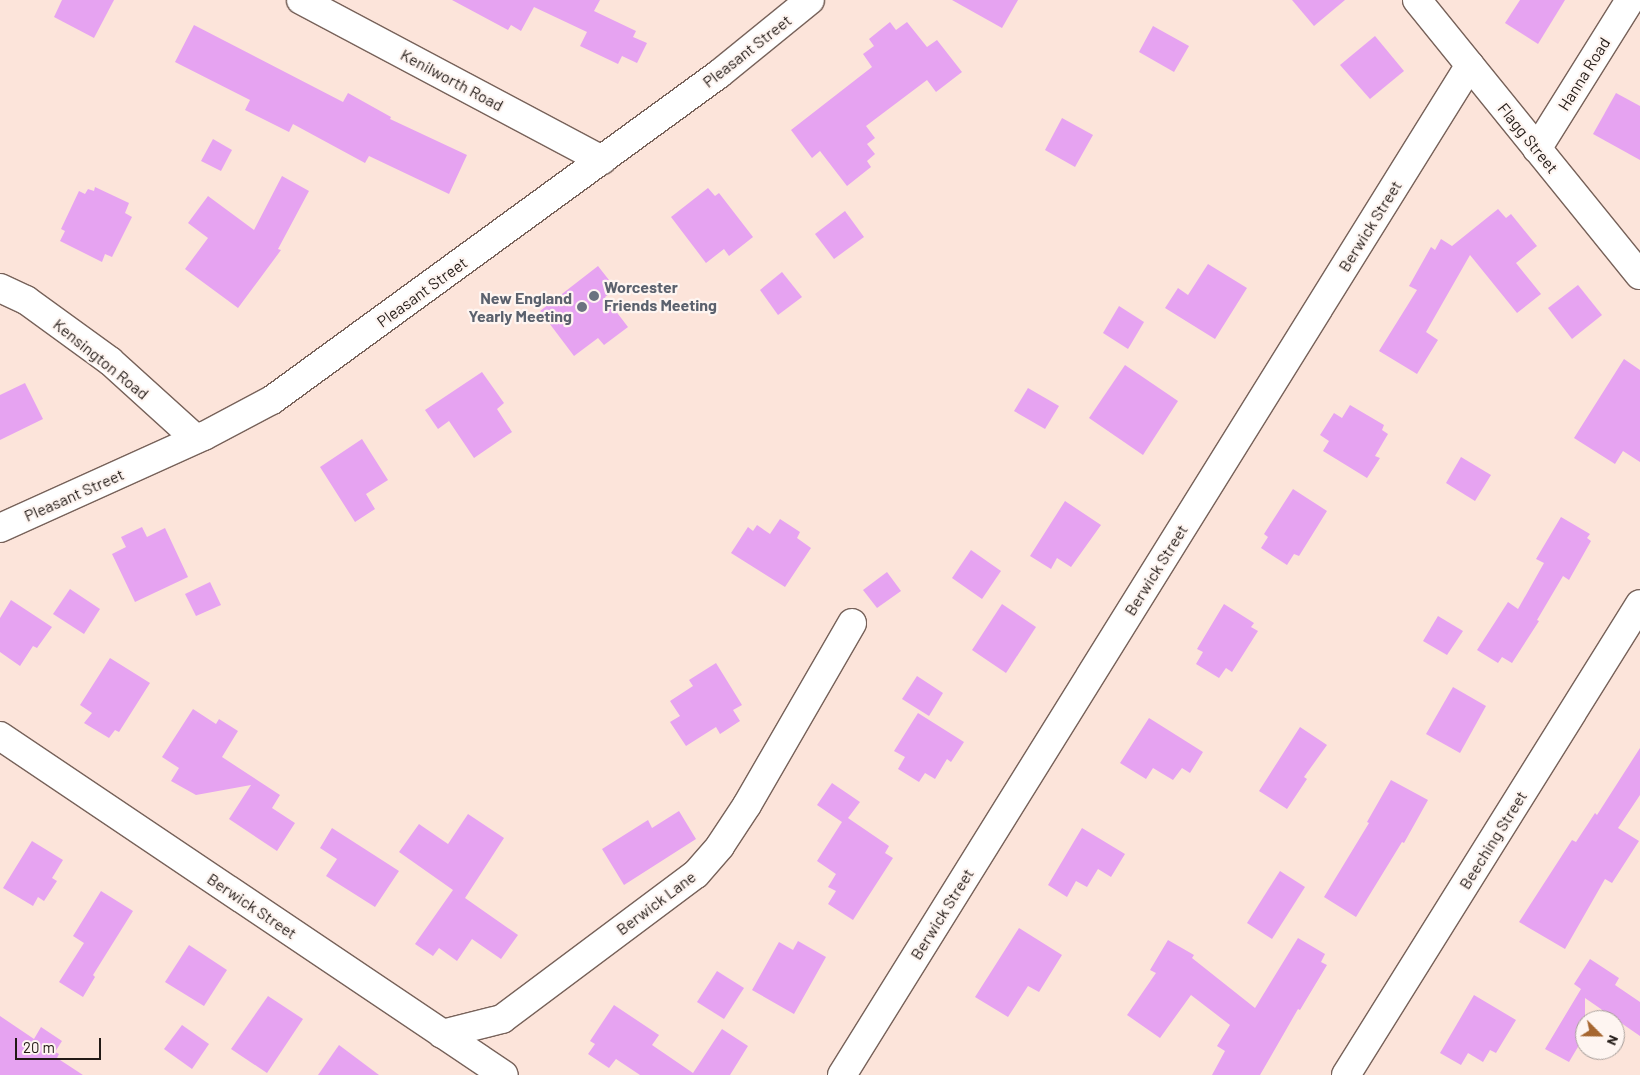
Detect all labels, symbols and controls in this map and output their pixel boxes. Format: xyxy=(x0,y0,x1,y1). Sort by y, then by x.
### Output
street label: Pleasant Street xyxy=(699,11,795,91)
street label: Hanna Road xyxy=(1554,34,1614,114)
street label: Kenilworth Road xyxy=(397,45,507,115)
street label: Flagg Street xyxy=(1494,99,1562,177)
street label: Berwick Street xyxy=(1334,177,1406,275)
street label: Pleasant Street xyxy=(373,253,471,331)
place label: Worcester Friends Meeting xyxy=(604,277,717,315)
place label: New England Yearly Meeting xyxy=(468,288,572,326)
marker: Worcester Friends Meeting xyxy=(588,290,600,302)
marker: New England Yearly Meeting xyxy=(576,301,588,313)
street label: Kensington Road xyxy=(49,315,153,403)
street label: Pleasant Street xyxy=(21,464,127,526)
street label: Berwick Street xyxy=(1120,521,1192,619)
street label: Beeching Street xyxy=(1455,787,1531,893)
street label: Berwick Street xyxy=(906,865,978,963)
street label: Berwick Lane xyxy=(613,867,699,939)
street label: Berwick Street xyxy=(204,869,300,943)
north arrow xyxy=(1575,1010,1625,1060)
scale bar xyxy=(18,1028,104,1060)
text: N xyxy=(1604,1033,1623,1048)
text: 20 m xyxy=(23,1038,55,1056)

